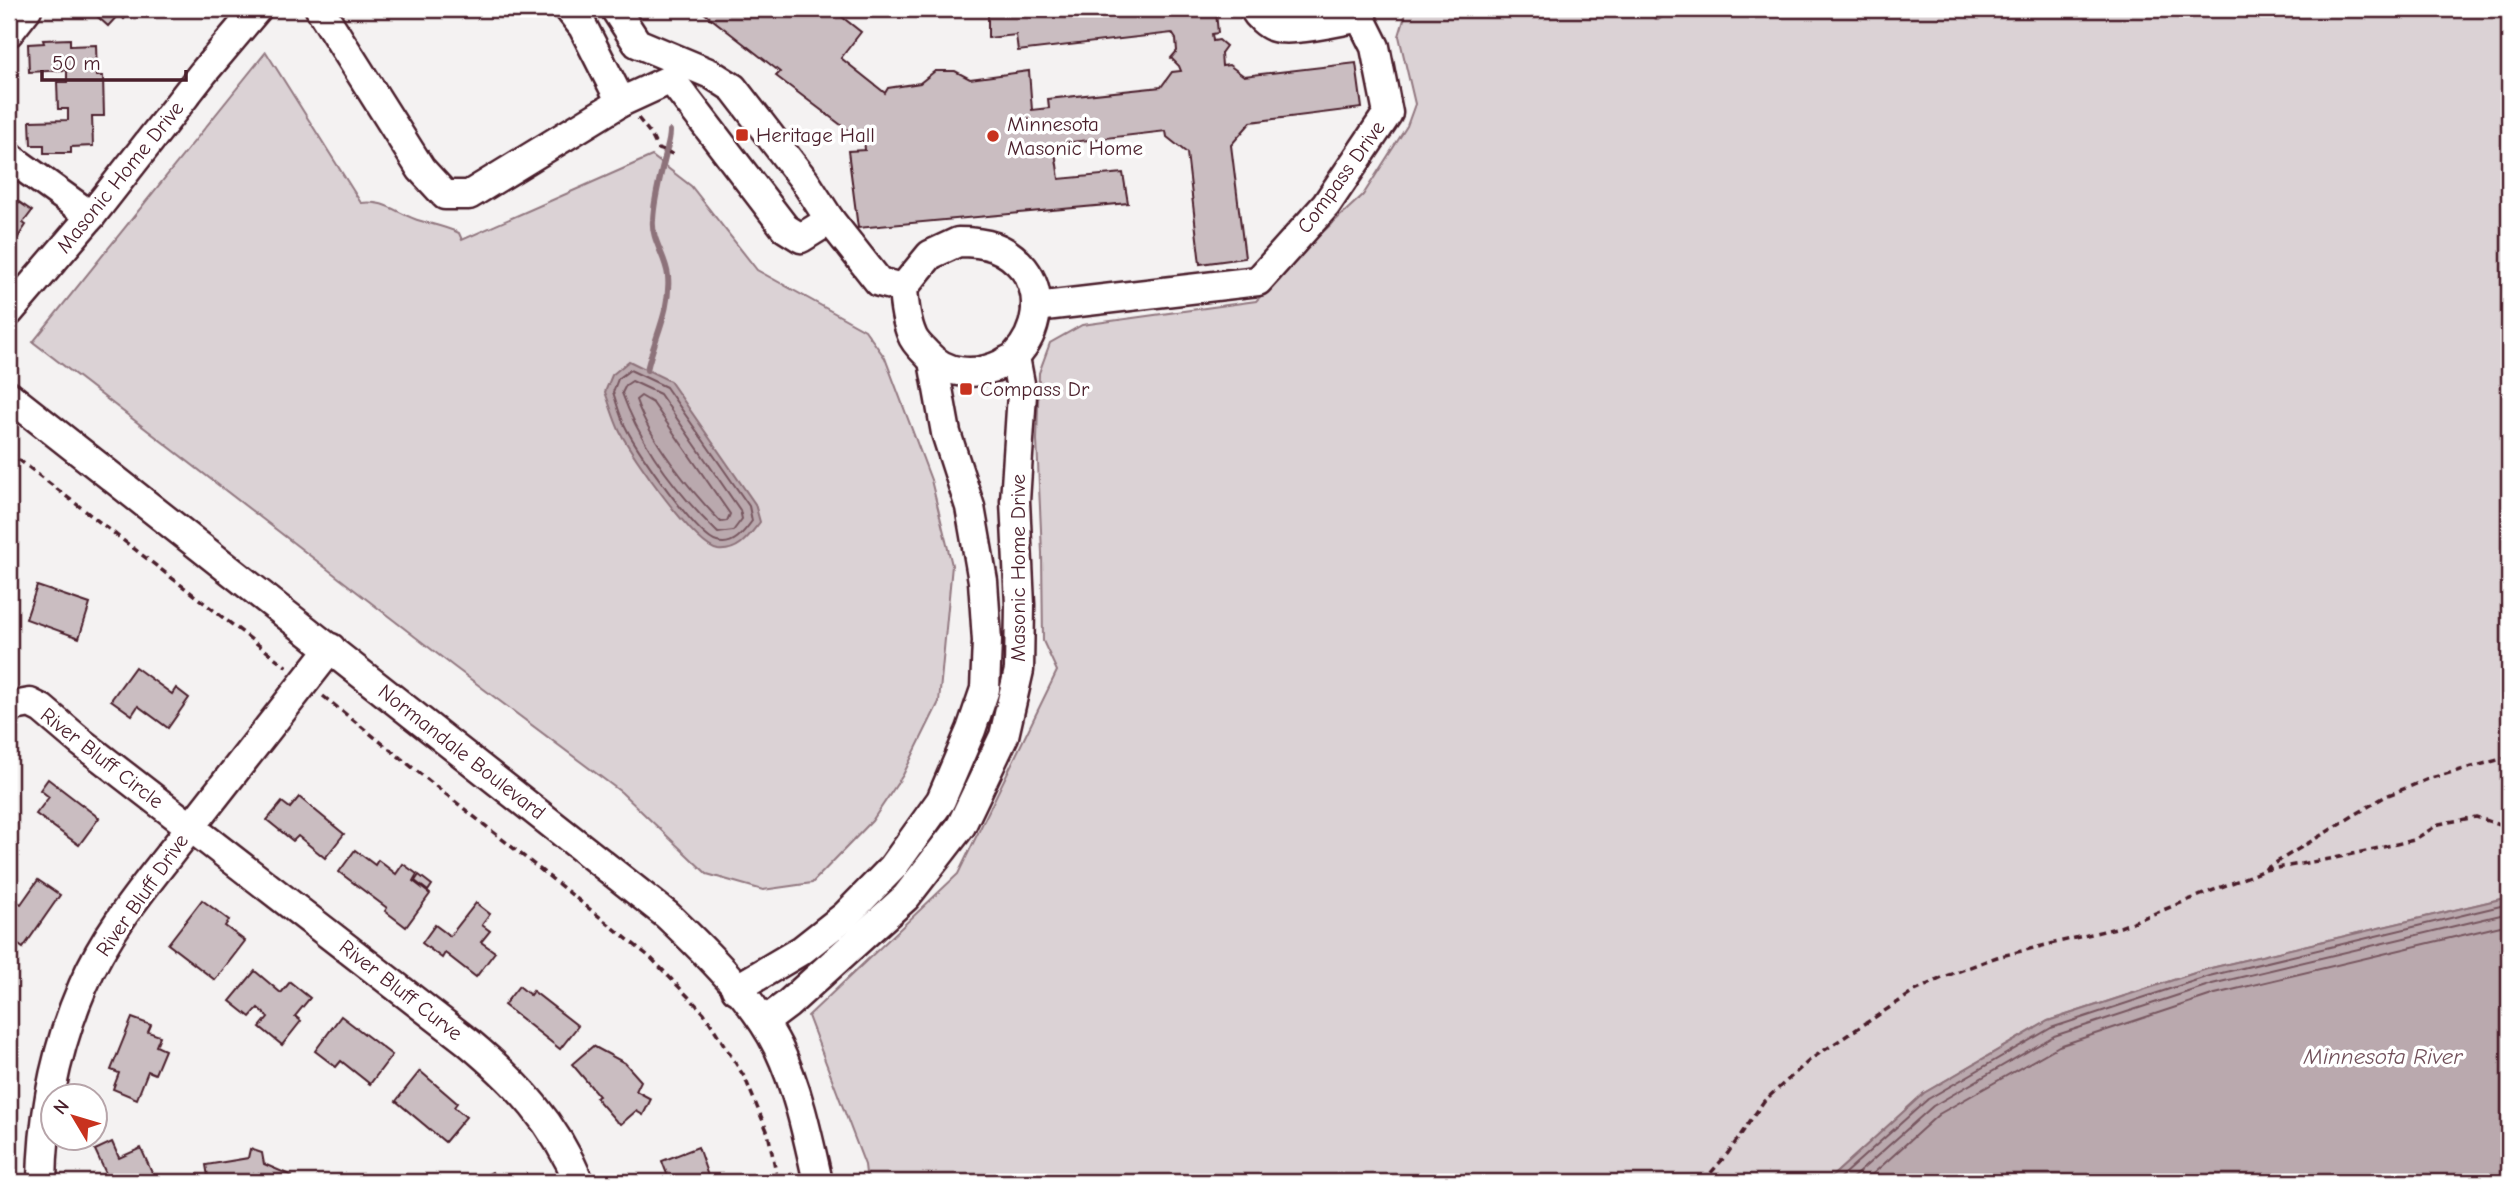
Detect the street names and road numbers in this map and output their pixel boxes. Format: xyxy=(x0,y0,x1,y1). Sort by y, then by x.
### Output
street label: Masonic Home Drive xyxy=(51,96,189,258)
street label: Compass Drive xyxy=(1292,116,1390,238)
street label: Masonic Home Drive xyxy=(1006,474,1030,662)
street label: Normandale Boulevard xyxy=(374,679,550,825)
street label: River Bluff Circle xyxy=(36,703,168,813)
street label: River Bluff Drive xyxy=(91,829,193,961)
street label: River Bluff Curve xyxy=(335,935,467,1045)

